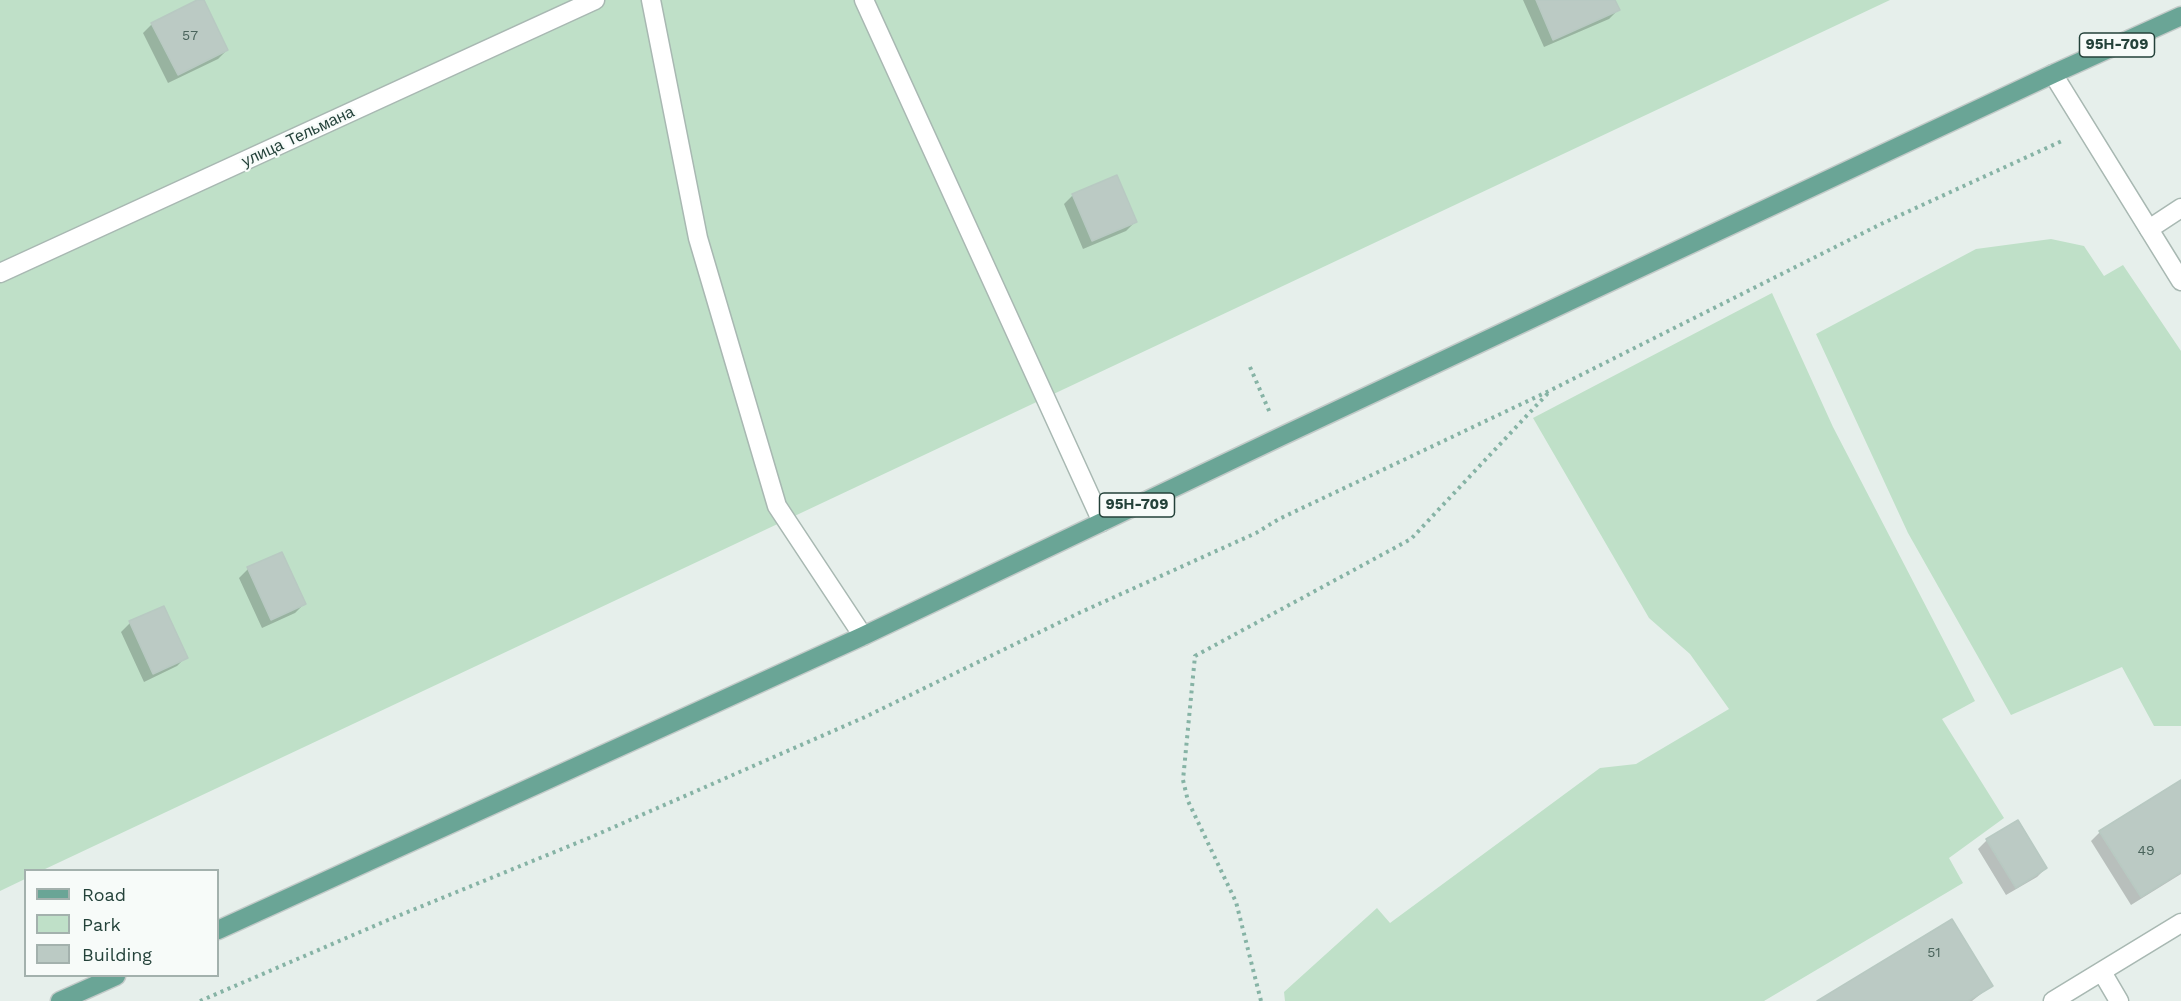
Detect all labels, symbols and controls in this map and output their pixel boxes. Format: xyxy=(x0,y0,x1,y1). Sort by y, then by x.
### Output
house number: 57 xyxy=(182,28,198,44)
road number: 95Н-709 xyxy=(2080,33,2154,57)
street label: улица Тельмана xyxy=(239,103,357,171)
road number: 95Н-709 xyxy=(1100,493,1174,517)
house number: 49 xyxy=(2137,843,2155,859)
legend xyxy=(24,869,219,977)
text: Road xyxy=(82,884,126,905)
text: Park xyxy=(82,914,121,935)
text: Building xyxy=(82,944,152,965)
house number: 51 xyxy=(1927,945,1941,961)

